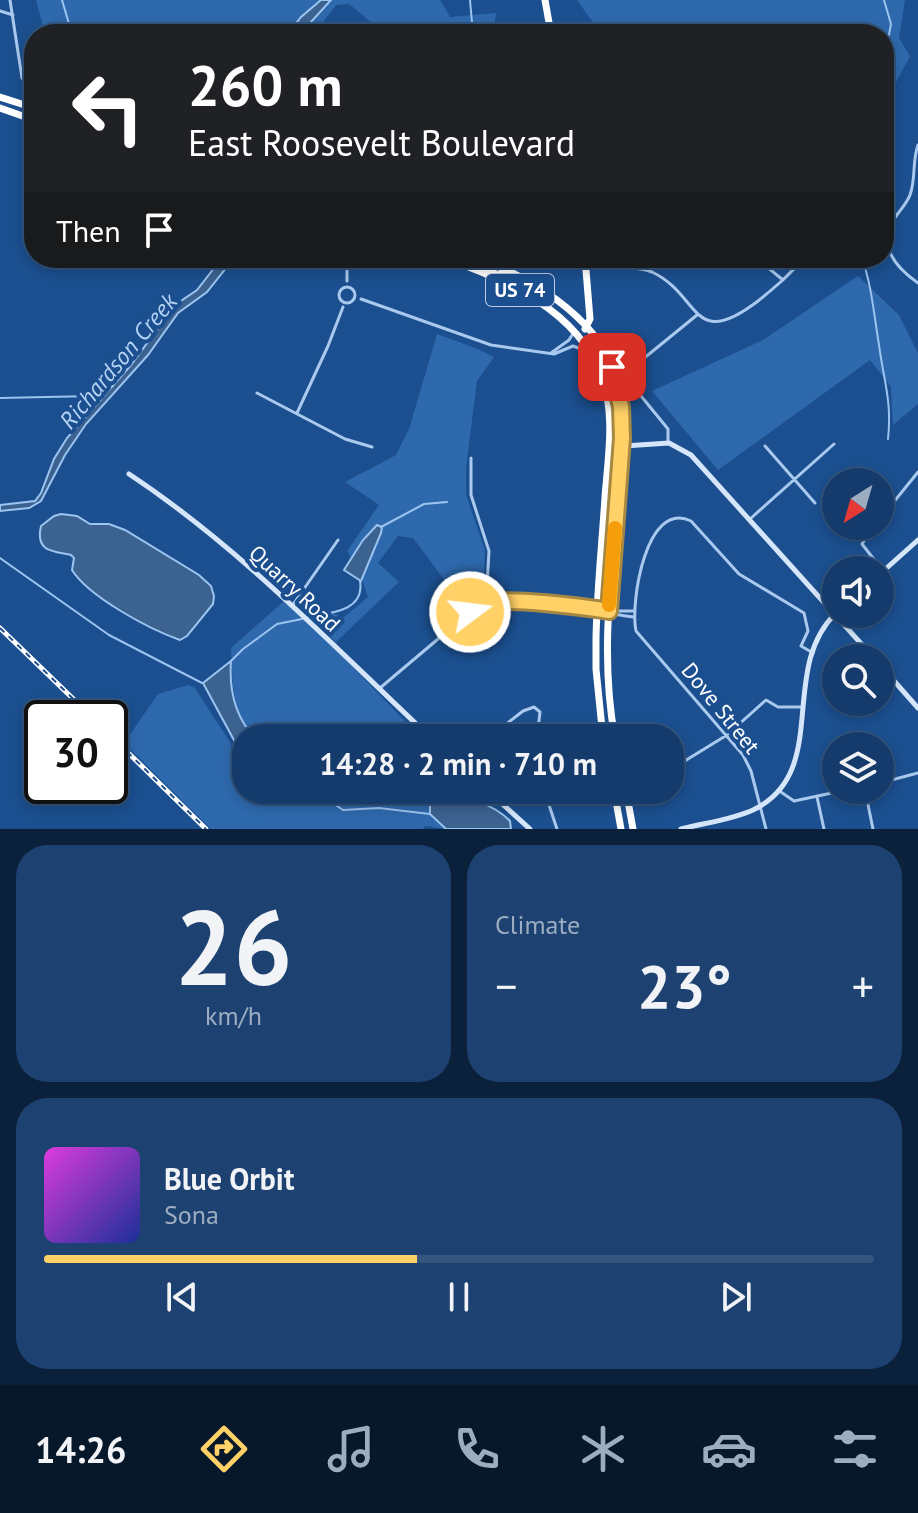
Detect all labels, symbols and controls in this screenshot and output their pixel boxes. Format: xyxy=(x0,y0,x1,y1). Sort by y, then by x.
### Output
text: 260 m xyxy=(188,49,343,121)
icon: left xyxy=(56,56,160,160)
text: East Roosevelt Boulevard xyxy=(188,119,575,166)
icon: arrive xyxy=(137,208,181,252)
text: Then xyxy=(56,211,121,250)
road number: US 74 xyxy=(486,274,554,306)
water label: Richardson Creek xyxy=(52,286,185,435)
pin xyxy=(578,333,646,401)
icon: arrive xyxy=(590,345,634,389)
north arrow xyxy=(822,468,894,540)
map controls xyxy=(822,468,894,804)
street label: Quarry Road xyxy=(244,539,346,637)
button: sound xyxy=(822,556,894,628)
position arrow xyxy=(428,570,512,654)
button: search xyxy=(822,644,894,716)
street label: Dove Street xyxy=(676,657,767,760)
speed limit sign: 30 xyxy=(24,700,128,804)
button: layers xyxy=(822,732,894,804)
text: 14:28 · 2 min · 710 m xyxy=(319,744,597,783)
text: 26 xyxy=(175,879,292,1014)
text: Climate xyxy=(495,908,580,941)
text: 23° xyxy=(637,947,732,1025)
text: − xyxy=(495,957,517,1014)
text: + xyxy=(852,957,874,1014)
text: km/h xyxy=(205,999,262,1032)
text: Blue Orbit xyxy=(164,1159,294,1198)
text: Sona xyxy=(164,1198,219,1231)
icon: previous xyxy=(160,1275,204,1319)
icon: pause xyxy=(437,1275,481,1319)
icon: next xyxy=(714,1275,758,1319)
icon: directions xyxy=(196,1421,252,1477)
icon: music xyxy=(323,1421,379,1477)
icon: phone xyxy=(449,1421,505,1477)
icon: climate xyxy=(575,1421,631,1477)
icon: car xyxy=(701,1421,757,1477)
icon: filters xyxy=(827,1421,883,1477)
text: 14:26 xyxy=(35,1426,126,1473)

